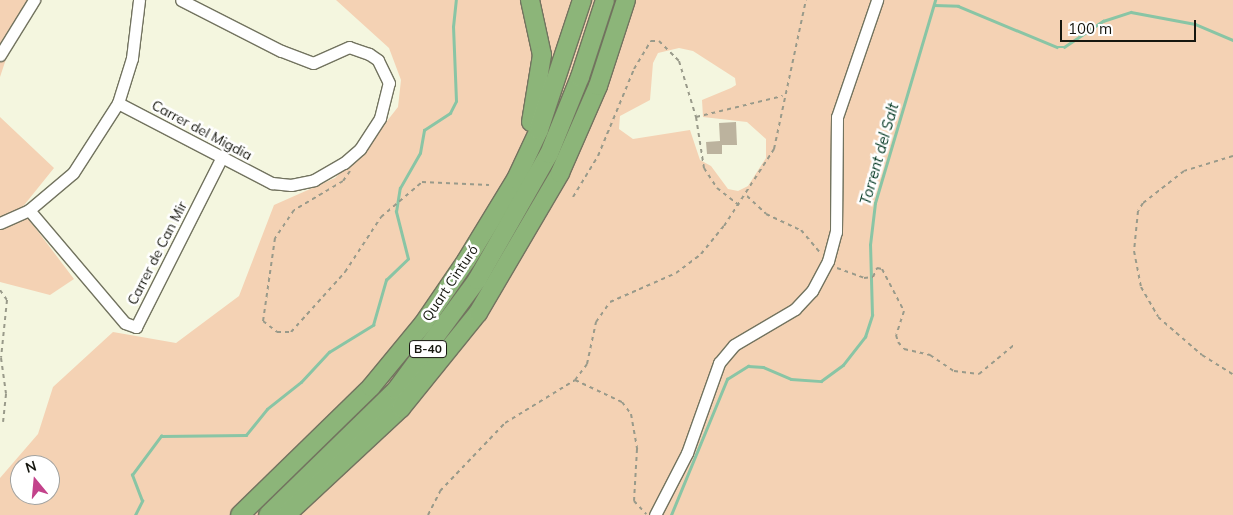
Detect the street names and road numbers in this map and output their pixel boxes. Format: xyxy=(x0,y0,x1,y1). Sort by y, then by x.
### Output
street label: Carrer del Migdia xyxy=(149,97,255,163)
street label: Carrer de Can Mir xyxy=(124,198,190,308)
street label: Quart Cinturó xyxy=(418,242,482,324)
road number: B-40 xyxy=(408,339,448,358)

